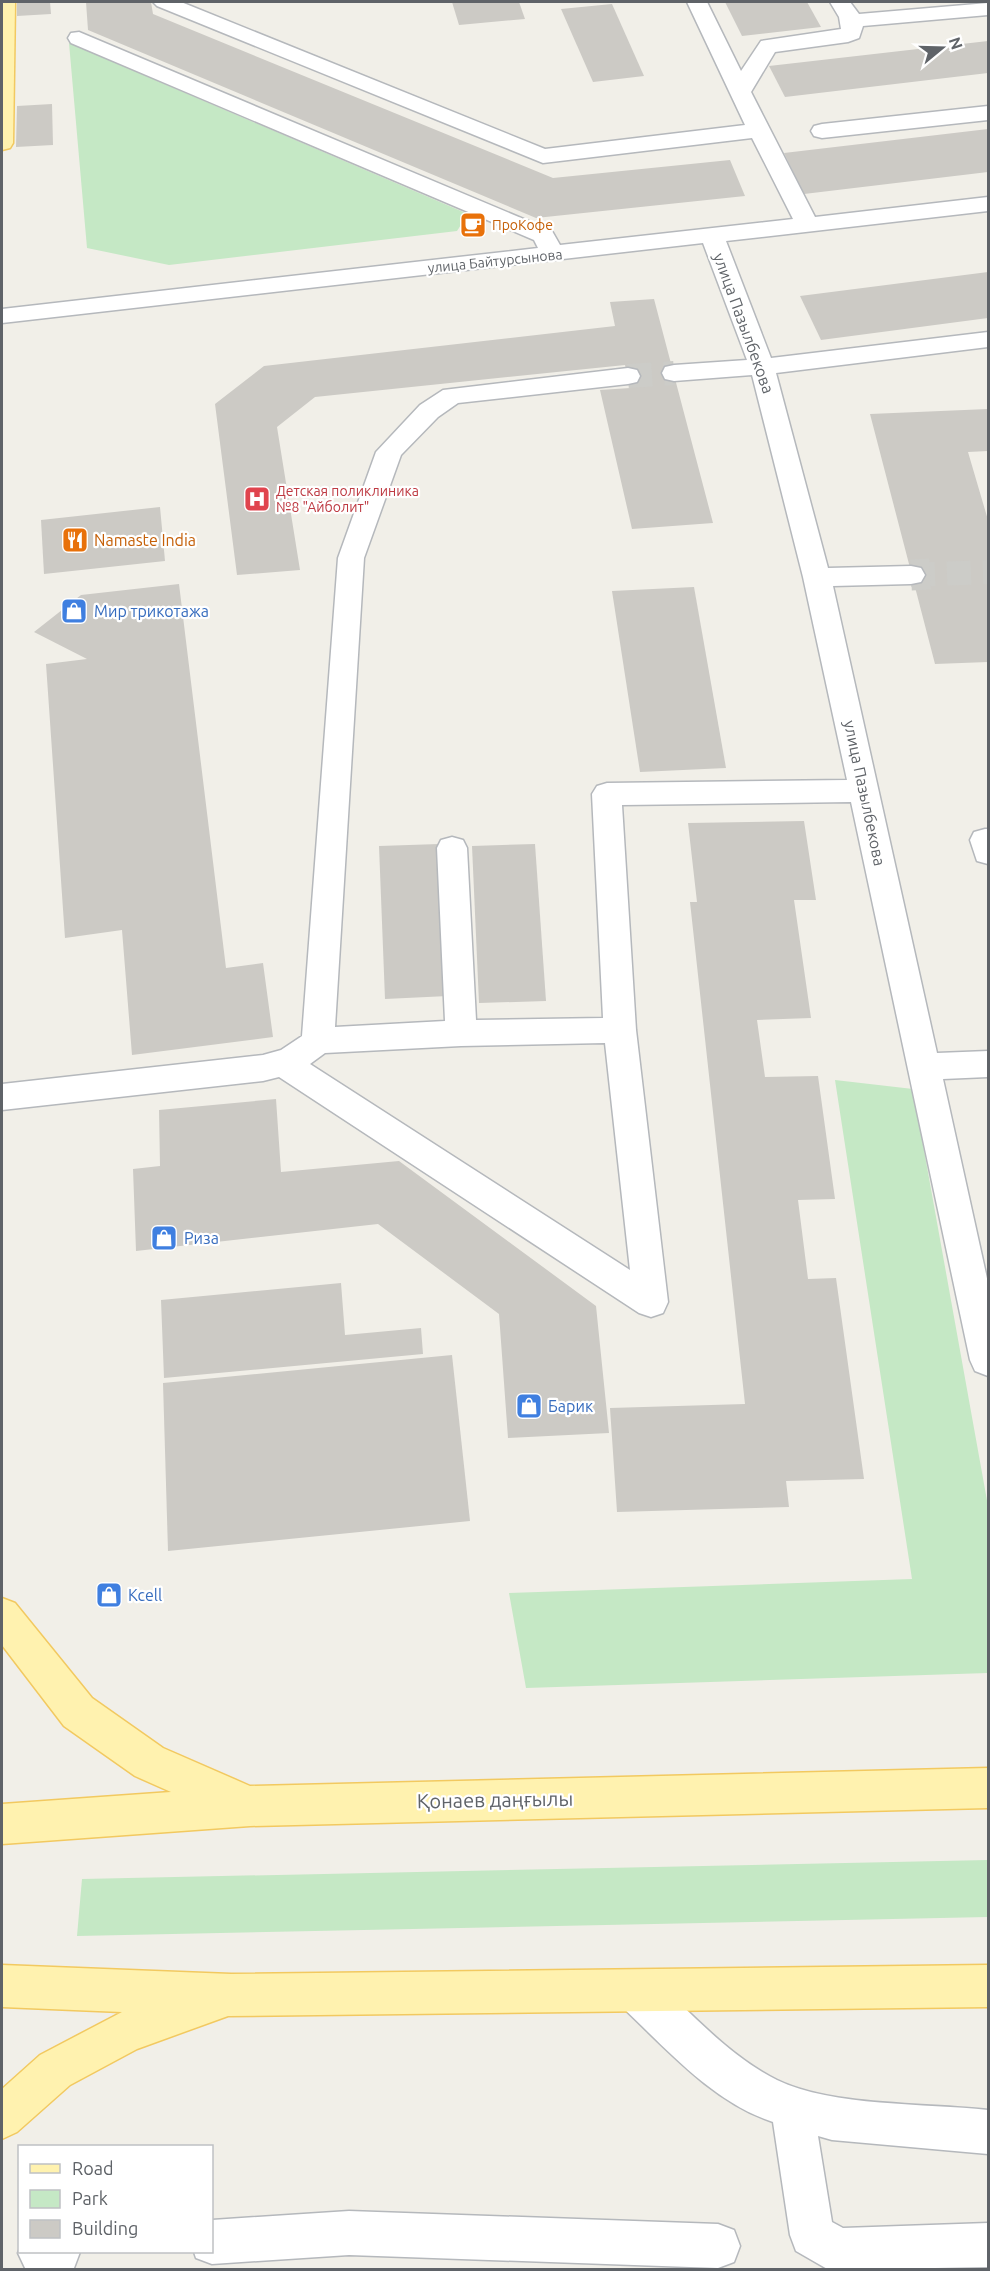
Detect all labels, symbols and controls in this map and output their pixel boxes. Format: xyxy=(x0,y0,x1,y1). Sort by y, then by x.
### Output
north arrow xyxy=(912,18,972,78)
text: N xyxy=(946,35,967,52)
cafe icon: ПроКофе xyxy=(458,210,488,240)
place label: ПроКофе xyxy=(492,217,553,233)
street label: улица Байтурсынова xyxy=(427,246,563,276)
street label: улица Пазылбекова xyxy=(710,250,778,396)
place label: Детская поликлиника №8 "Айболит" xyxy=(276,483,419,515)
hospital icon: Детская поликлиника №8 "Айболит" xyxy=(242,484,272,514)
restaurant icon: Namaste India xyxy=(60,525,90,555)
place label: Namaste India xyxy=(94,531,196,549)
shop icon: Мир трикотажа xyxy=(59,596,89,626)
place label: Мир трикотажа xyxy=(94,602,209,620)
street label: улица Пазылбекова xyxy=(841,719,889,867)
shop icon: Риза xyxy=(149,1223,179,1253)
place label: Риза xyxy=(184,1229,219,1247)
shop icon: Барик xyxy=(514,1391,544,1421)
place label: Барик xyxy=(548,1397,593,1415)
shop icon: Kcell xyxy=(94,1580,124,1610)
place label: Kcell xyxy=(128,1586,162,1604)
street label: Қонаев даңғылы xyxy=(417,1787,573,1812)
legend xyxy=(18,2145,213,2253)
text: Road xyxy=(72,2158,114,2178)
text: Park xyxy=(72,2188,108,2208)
text: Building xyxy=(72,2218,138,2238)

